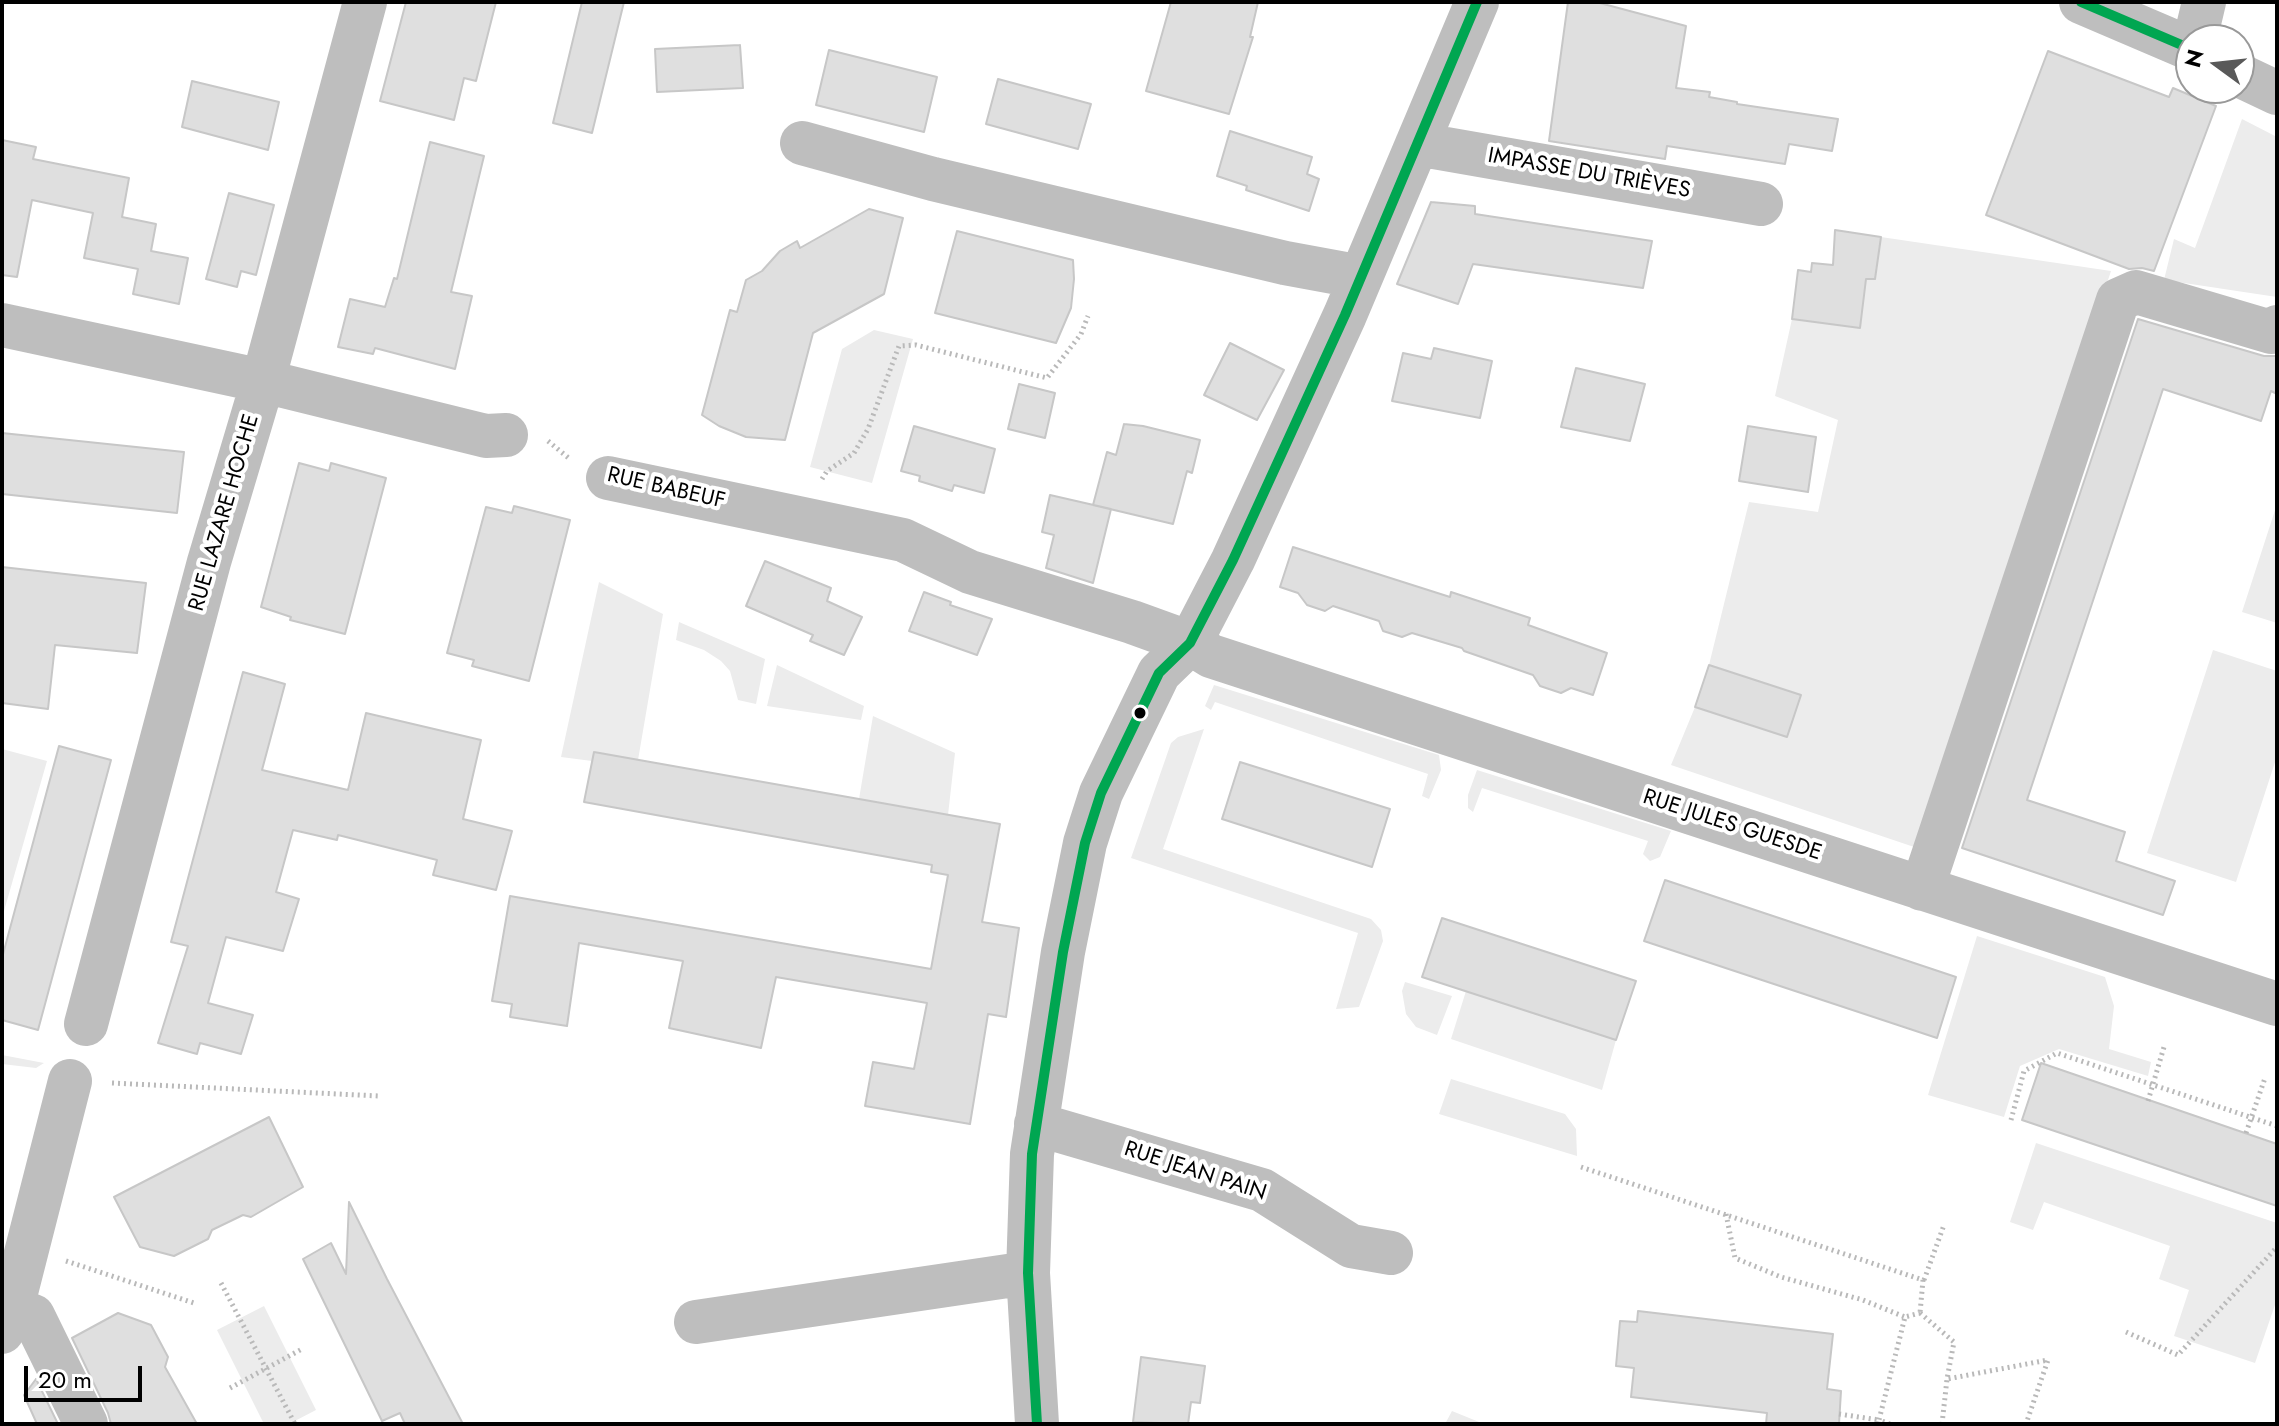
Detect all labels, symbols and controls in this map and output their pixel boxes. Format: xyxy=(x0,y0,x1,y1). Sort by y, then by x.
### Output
north arrow xyxy=(2175,24,2255,104)
text: N xyxy=(2176,46,2211,71)
street label: IMPASSE DU TRIÈVES xyxy=(1486,143,1692,205)
street label: RUE LAZARE HOCHE xyxy=(184,412,266,614)
street label: RUE BABEUF xyxy=(604,463,728,515)
unlabelled marker xyxy=(1132,705,1148,721)
street label: RUE JULES GUESDE xyxy=(1639,785,1825,867)
street label: RUE JEAN PAIN xyxy=(1121,1137,1269,1207)
scale bar xyxy=(28,1350,146,1400)
text: 20 m xyxy=(38,1362,92,1397)

